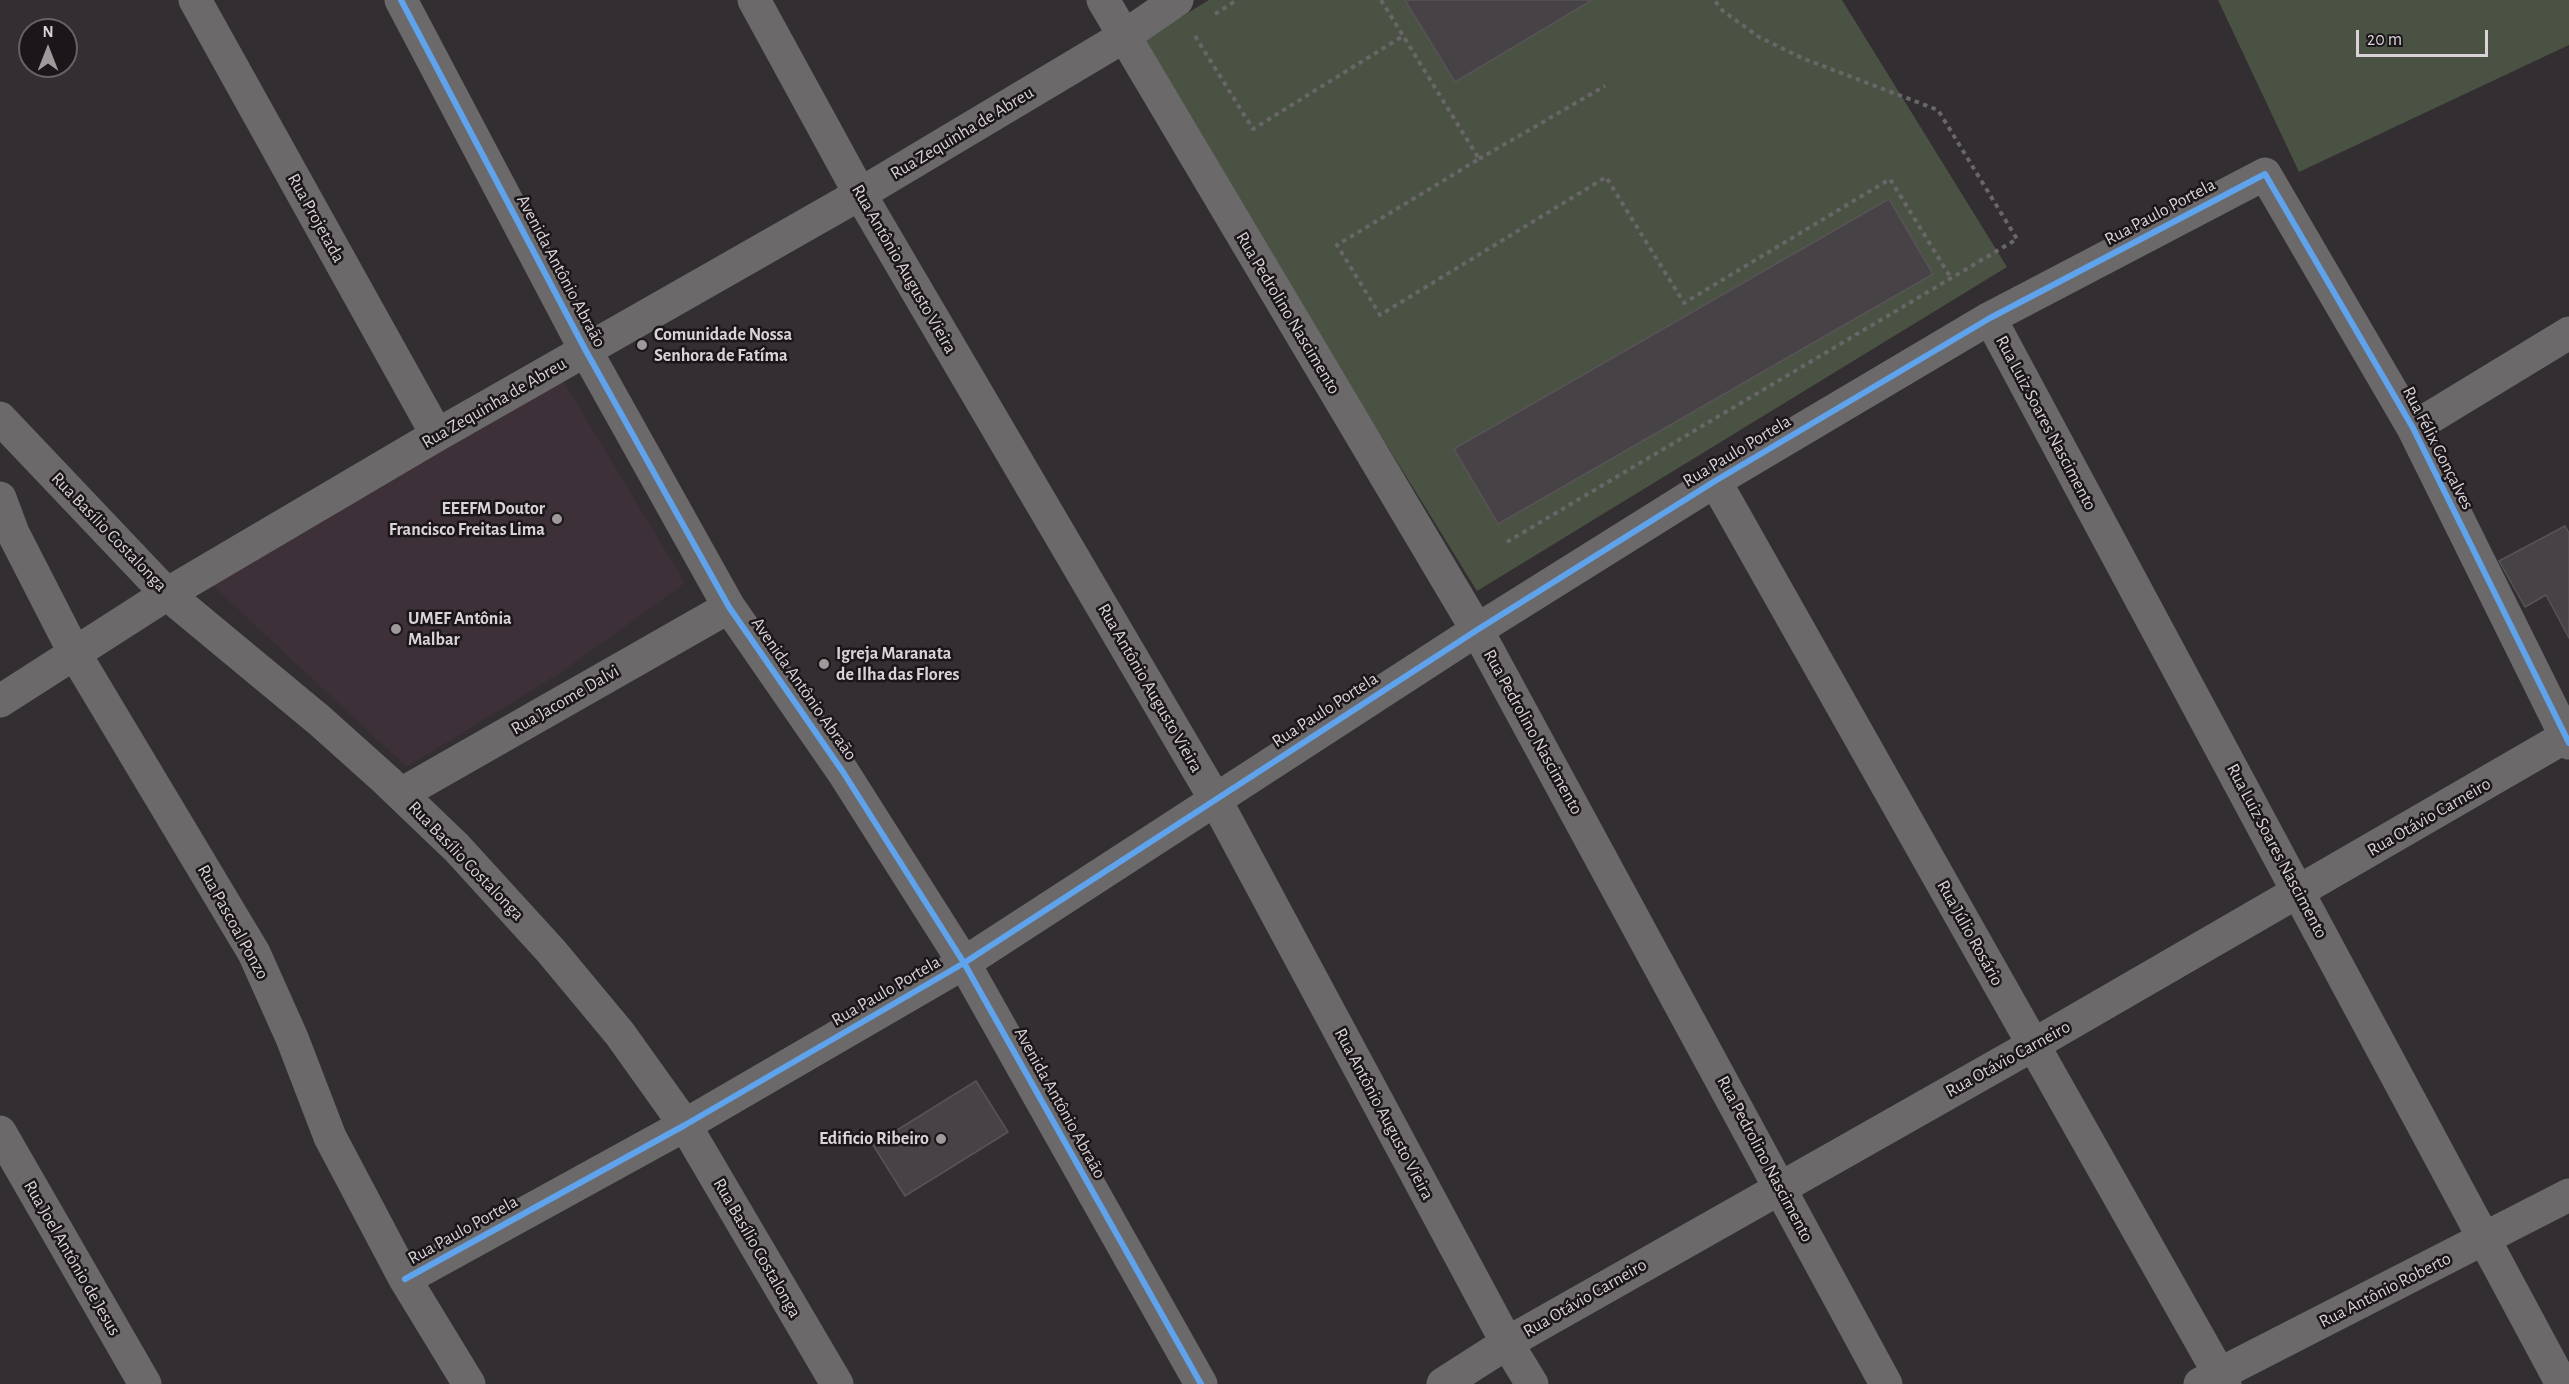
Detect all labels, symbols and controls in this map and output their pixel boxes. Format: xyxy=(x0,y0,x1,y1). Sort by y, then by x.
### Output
north arrow xyxy=(18,18,78,78)
scale bar xyxy=(2359,18,2491,56)
text: N xyxy=(42,24,54,40)
text: 20 m xyxy=(2367,31,2402,49)
street label: Rua Zequinha de Abreu xyxy=(886,82,1038,184)
street label: Rua Projetada xyxy=(283,170,349,266)
street label: Rua Paulo Portela xyxy=(2101,174,2219,250)
street label: Rua Antônio Augusto Vieira xyxy=(847,181,961,357)
street label: Avenida Antônio Abraão xyxy=(512,191,610,351)
street label: Rua Pedrolino Nascimento xyxy=(1231,228,1345,398)
place label: Comunidade Nossa Senhora de Fatíma xyxy=(654,324,792,366)
street label: Rua Luiz Soares Nascimento xyxy=(1991,332,2101,514)
marker: Comunidade Nossa Senhora de Fatíma xyxy=(635,338,649,352)
street label: Rua Zequinha de Abreu xyxy=(418,353,570,453)
street label: Rua Félix Gonçalves xyxy=(2398,383,2478,513)
street label: Rua Paulo Portela xyxy=(1679,410,1795,492)
street label: Rua Basílio Costalonga xyxy=(47,468,171,596)
place label: EEEFM Doutor Francisco Freitas Lima xyxy=(389,498,545,540)
marker: EEEFM Doutor Francisco Freitas Lima xyxy=(550,512,564,526)
street label: Rua Antônio Augusto Vieira xyxy=(1093,600,1207,776)
place label: UMEF Antônia Malbar xyxy=(408,608,512,650)
street label: Avenida Antônio Abraão xyxy=(746,613,862,765)
marker: UMEF Antônia Malbar xyxy=(389,622,403,636)
place label: Igreja Maranata de Ilha das Flores xyxy=(836,643,959,686)
street label: Rua Pedrolino Nascimento xyxy=(1479,646,1587,818)
marker: Igreja Maranata de Ilha das Flores xyxy=(817,657,831,671)
street label: Rua Jacome Dalvi xyxy=(507,660,623,740)
street label: Rua Paulo Portela xyxy=(1268,668,1382,752)
street label: Rua Luiz Soares Nascimento xyxy=(2222,760,2332,942)
street label: Rua Otávio Carneiro xyxy=(2363,773,2495,861)
street label: Rua Basílio Costalonga xyxy=(404,797,528,925)
street label: Rua Pascoal Ponzo xyxy=(193,861,273,983)
street label: Rua Júlio Rosário xyxy=(1932,876,2008,990)
street label: Rua Paulo Portela xyxy=(828,951,944,1031)
street label: Rua Otávio Carneiro xyxy=(1942,1016,2074,1102)
street label: Avenida Antônio Abraão xyxy=(1009,1024,1111,1182)
street label: Rua Antônio Augusto Vieira xyxy=(1330,1024,1438,1204)
street label: Rua Pedrolino Nascimento xyxy=(1712,1072,1818,1246)
place label: Edificio Ribeiro xyxy=(819,1128,929,1150)
marker: Edificio Ribeiro xyxy=(934,1132,948,1146)
street label: Rua Basílio Costalonga xyxy=(708,1174,806,1322)
street label: Rua Joel Antônio de Jesus xyxy=(19,1177,125,1339)
street label: Rua Paulo Portela xyxy=(404,1191,522,1269)
street label: Rua Antônio Roberto xyxy=(2315,1247,2455,1333)
street label: Rua Otávio Carneiro xyxy=(1519,1254,1651,1342)

